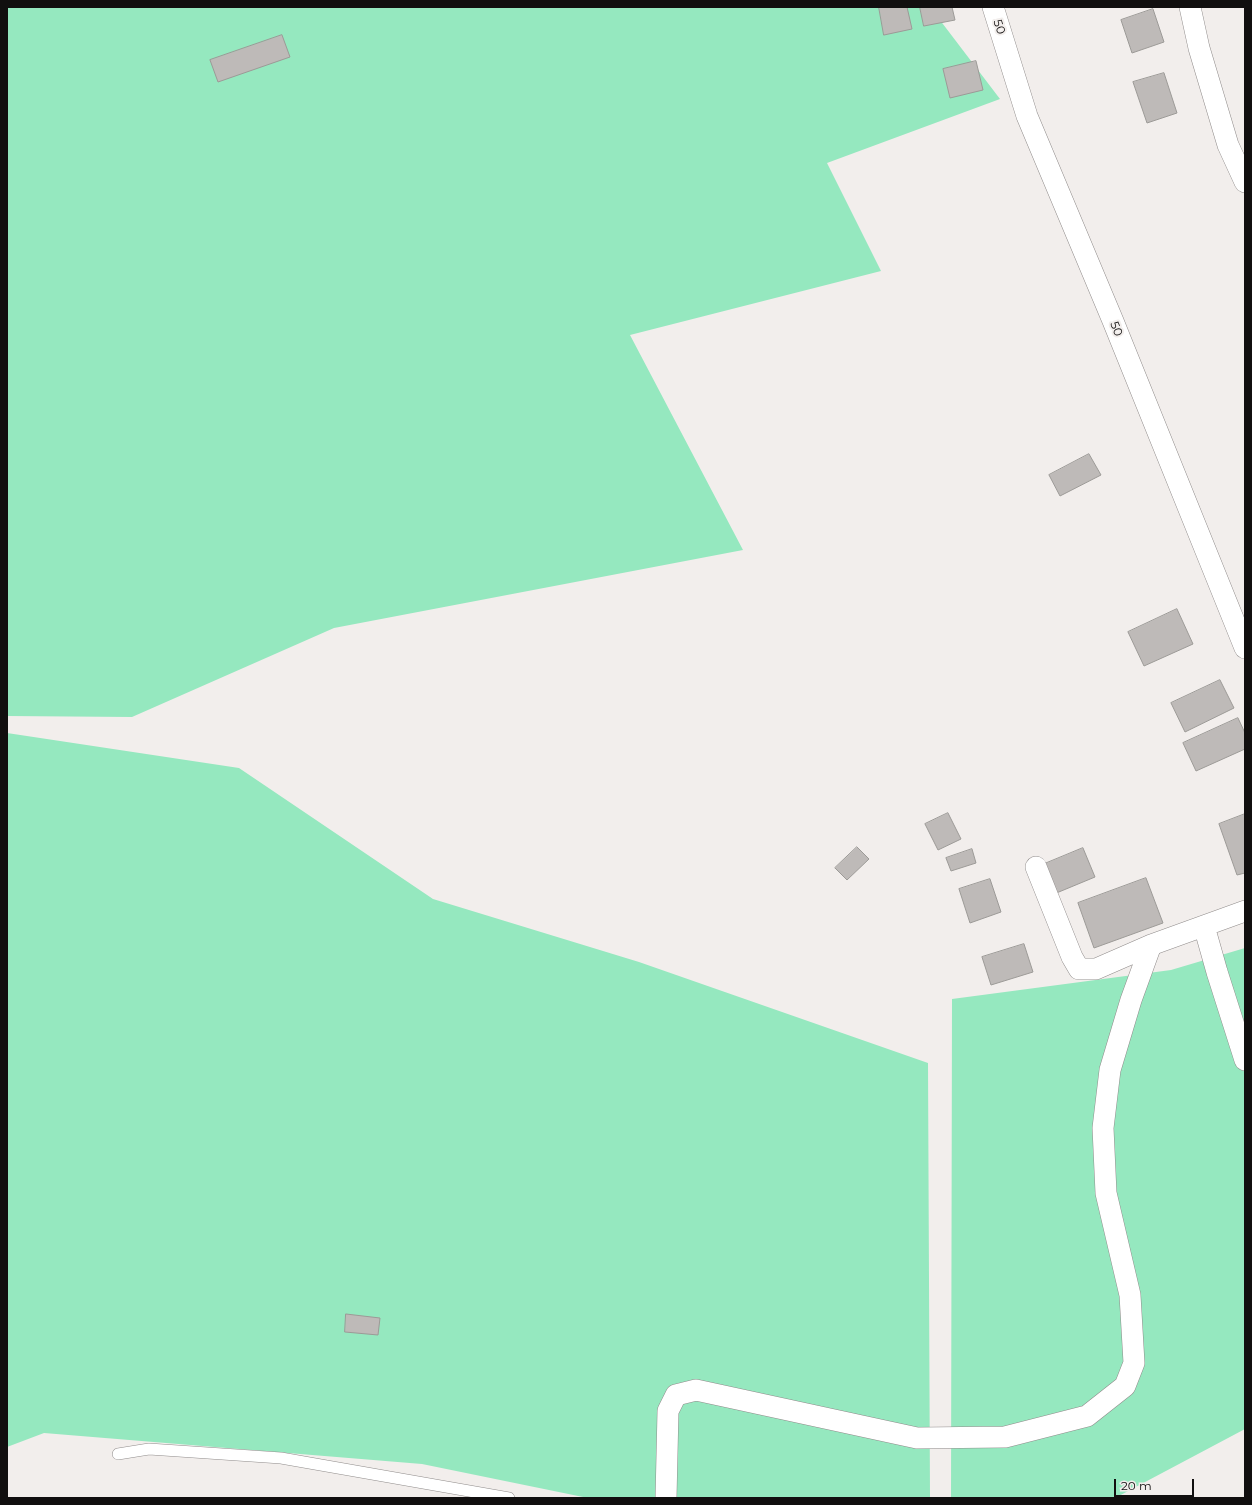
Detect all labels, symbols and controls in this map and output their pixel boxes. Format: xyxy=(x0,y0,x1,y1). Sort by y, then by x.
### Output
street label: 50 xyxy=(990,18,1008,36)
street label: 50 xyxy=(1107,319,1125,339)
scale bar xyxy=(1116,1471,1196,1497)
text: 20 m xyxy=(1121,1478,1152,1493)

